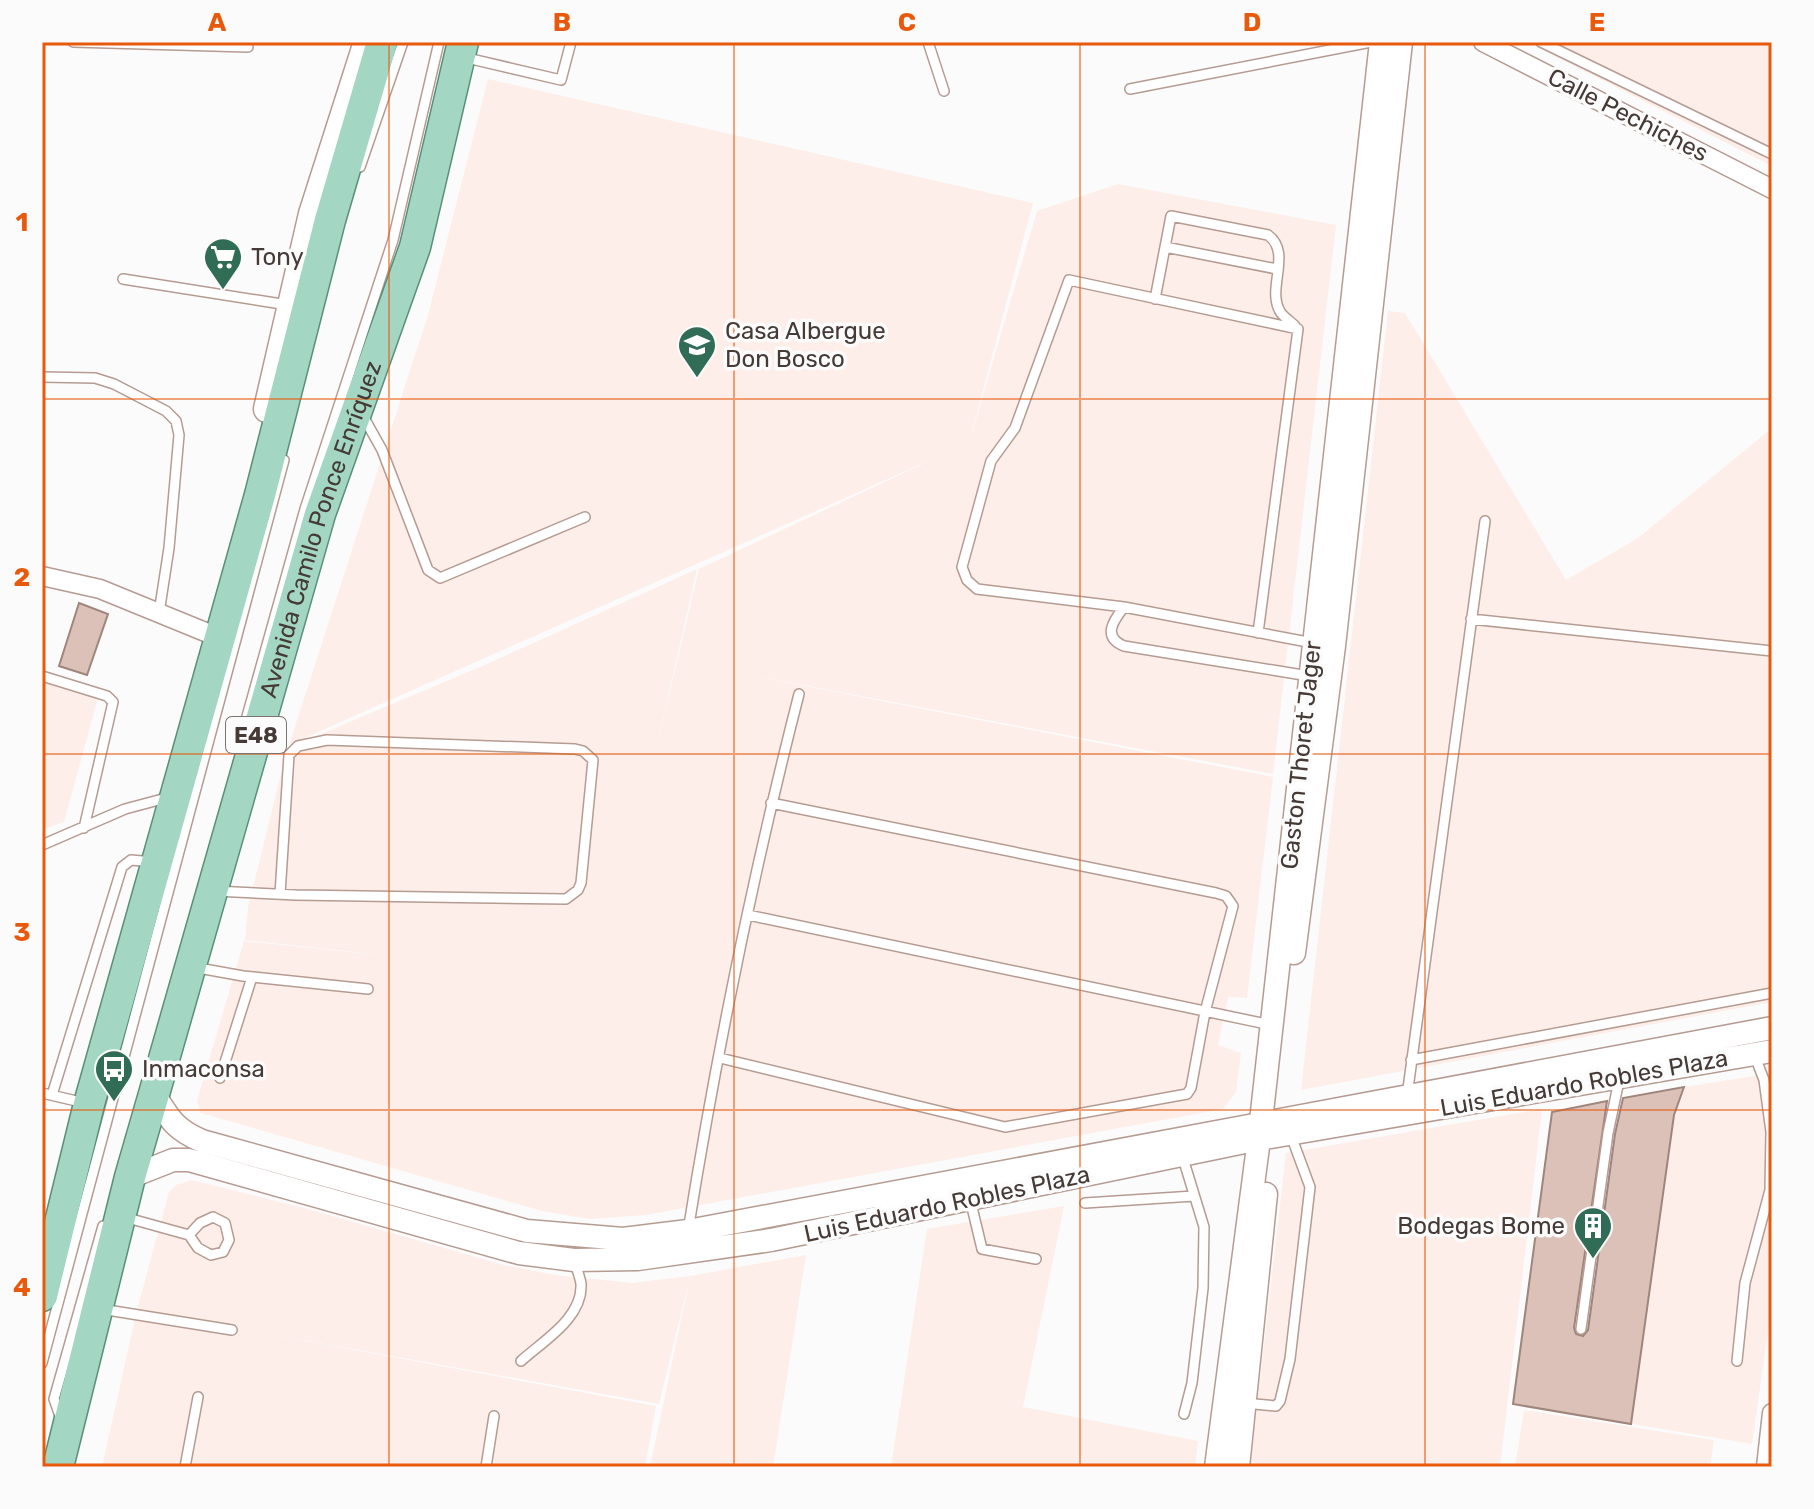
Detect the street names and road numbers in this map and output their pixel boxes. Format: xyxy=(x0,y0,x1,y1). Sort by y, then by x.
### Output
street label: Calle Pechiches xyxy=(1543,63,1713,167)
street label: Avenida Camilo Ponce Enríquez xyxy=(254,357,387,701)
street label: Gaston Thoret Jager xyxy=(1275,639,1327,871)
road number: E48 xyxy=(226,717,286,753)
street label: Luis Eduardo Robles Plaza xyxy=(1438,1044,1730,1122)
street label: Luis Eduardo Robles Plaza xyxy=(801,1160,1093,1248)

